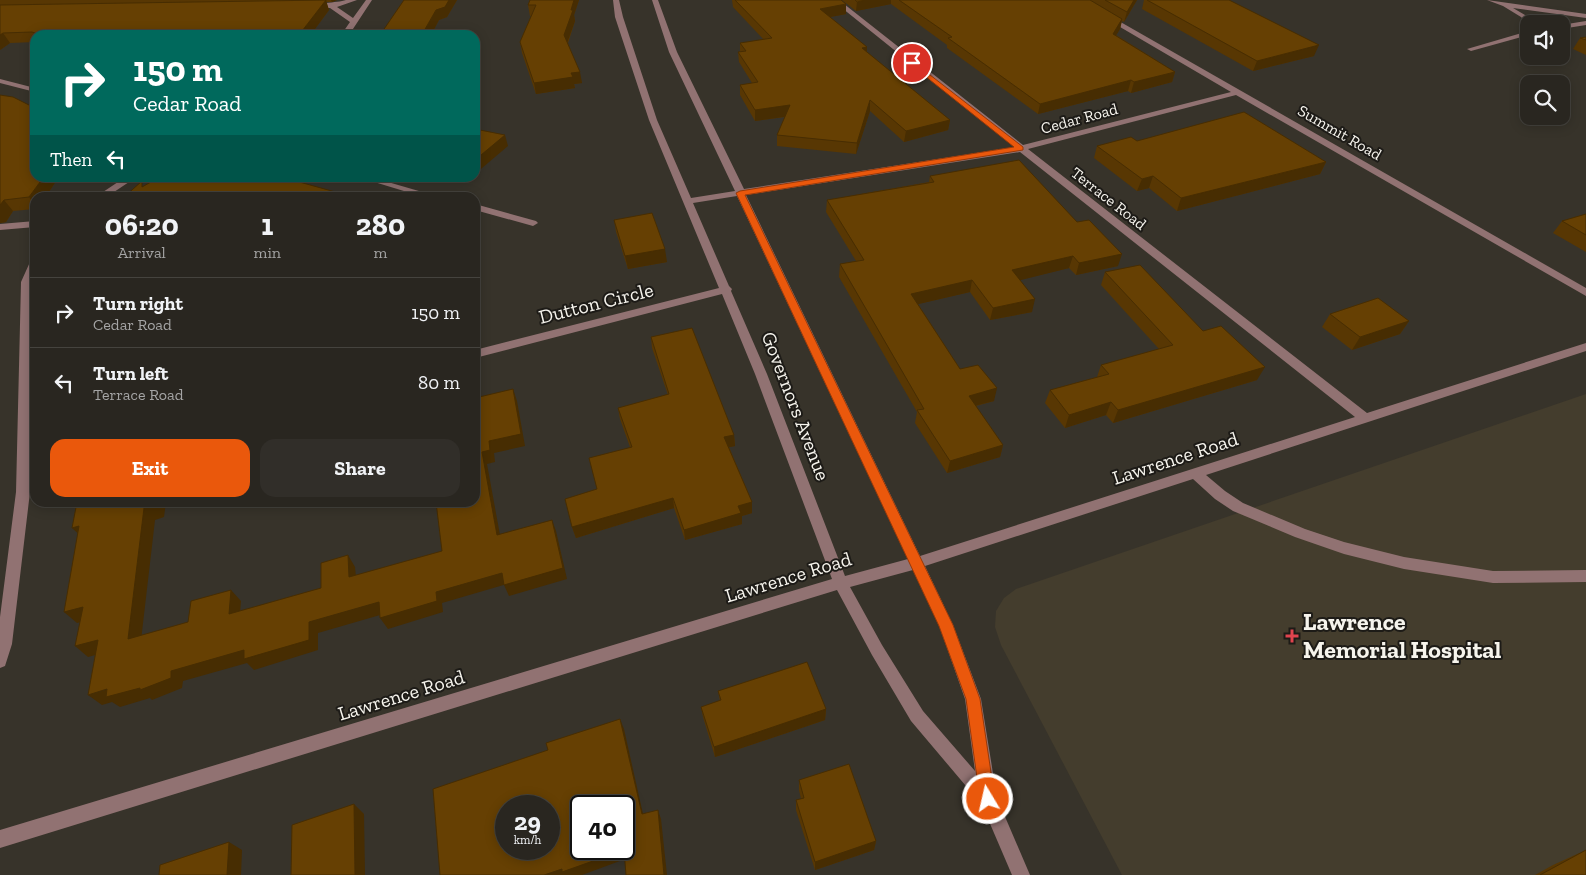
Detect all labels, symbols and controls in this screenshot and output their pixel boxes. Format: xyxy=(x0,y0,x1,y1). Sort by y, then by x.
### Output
map controls xyxy=(1520,15,1570,125)
button: sound xyxy=(1520,15,1570,65)
pin xyxy=(891,42,933,84)
text: 150 m xyxy=(133,48,223,90)
icon: arrive xyxy=(898,49,926,77)
icon: right xyxy=(50,50,115,115)
button: search xyxy=(1520,75,1570,125)
text: Cedar Road xyxy=(133,90,241,117)
street label: Cedar Road xyxy=(1039,99,1120,138)
street label: Summit Road xyxy=(1294,101,1385,164)
icon: left xyxy=(102,145,130,173)
text: Then xyxy=(50,148,92,171)
street label: Terrace Road xyxy=(1067,163,1150,234)
text: 06:20 xyxy=(105,207,179,243)
text: 1 xyxy=(261,207,273,243)
text: 280 xyxy=(356,207,405,243)
text: Arrival xyxy=(118,243,166,262)
text: min xyxy=(254,243,281,262)
text: m xyxy=(374,243,387,262)
street label: Dutton Circle xyxy=(536,277,656,329)
text: Turn right xyxy=(93,292,183,315)
icon: right xyxy=(50,299,78,327)
text: 150 m xyxy=(411,301,460,324)
text: Cedar Road xyxy=(93,315,172,334)
street label: Governors Avenue xyxy=(757,328,835,484)
text: Turn left xyxy=(93,362,168,385)
icon: left xyxy=(50,369,78,397)
text: 80 m xyxy=(418,371,460,394)
text: Terrace Road xyxy=(93,385,184,404)
street label: Lawrence Road xyxy=(1109,426,1241,490)
button: Exit xyxy=(50,439,250,497)
button: Share xyxy=(260,439,460,497)
street label: Lawrence Road xyxy=(722,546,854,608)
place label: Lawrence Memorial Hospital xyxy=(1303,607,1501,664)
marker: Lawrence Memorial Hospital xyxy=(1285,629,1299,643)
street label: Lawrence Road xyxy=(335,664,467,726)
position arrow xyxy=(961,772,1013,824)
speed limit sign: 40 xyxy=(570,795,635,860)
text: 29 xyxy=(514,806,541,836)
text: km/h xyxy=(514,833,541,847)

